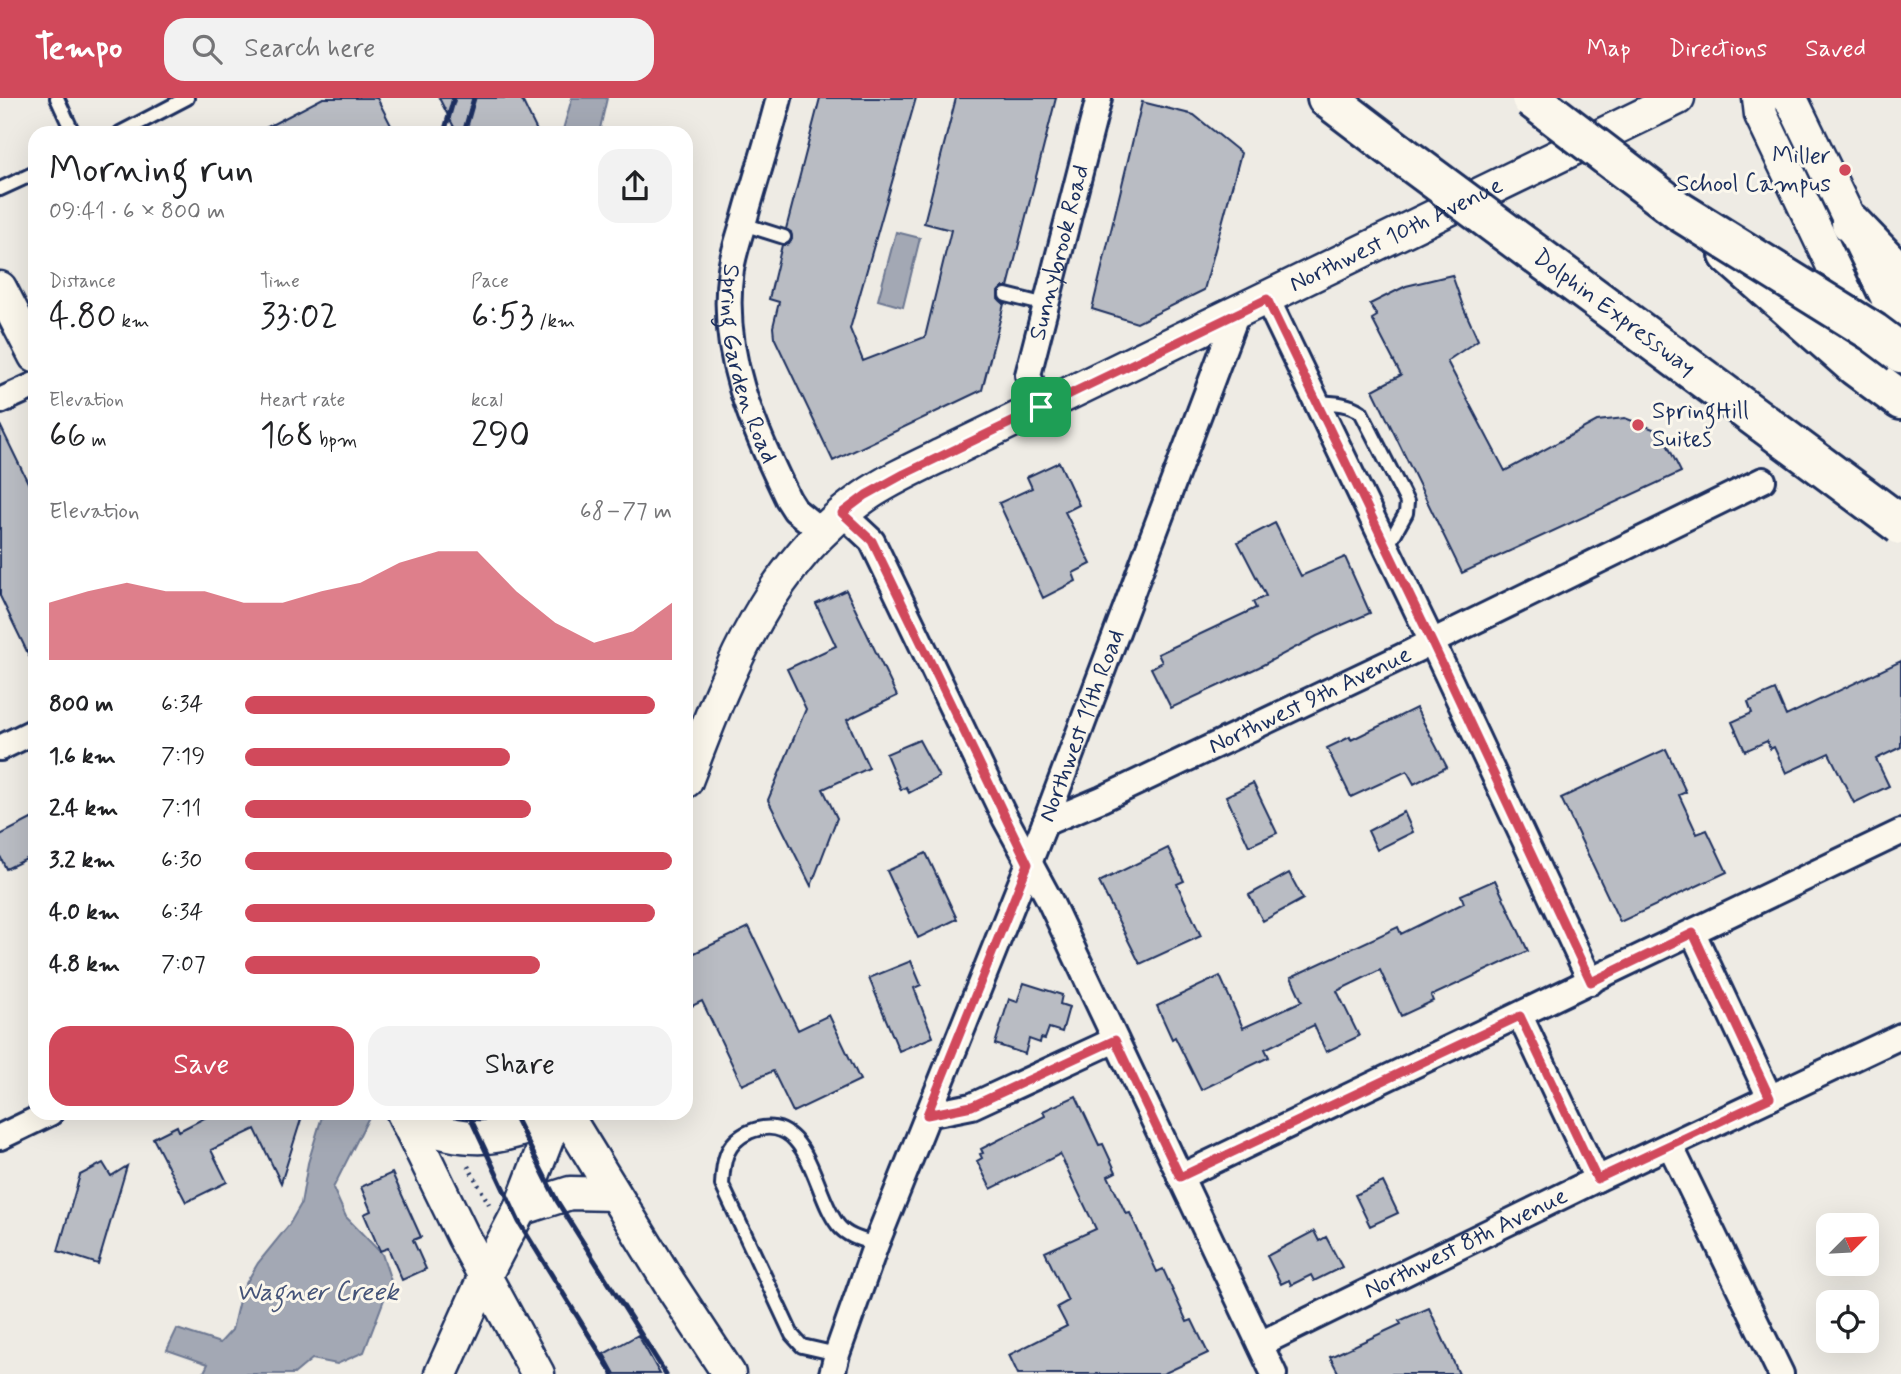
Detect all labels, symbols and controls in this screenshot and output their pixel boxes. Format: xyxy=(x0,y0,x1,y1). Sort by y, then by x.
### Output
search box xyxy=(164,18,654,81)
text: Tempo xyxy=(35,27,122,71)
icon: search xyxy=(188,30,226,68)
text: Search here xyxy=(244,32,375,66)
text: Map xyxy=(1587,34,1631,65)
text: Directions xyxy=(1669,34,1767,65)
text: Saved xyxy=(1805,34,1866,65)
place label: Miller School Campus xyxy=(1676,141,1831,200)
text: Morning run xyxy=(49,146,254,195)
button: share xyxy=(598,149,672,223)
street label: Sunnybrook Road xyxy=(1022,161,1097,344)
marker: Miller School Campus xyxy=(1837,162,1853,178)
street label: Northwest 10th Avenue xyxy=(1284,170,1508,300)
text: 09:41 · 6 × 800 m xyxy=(49,197,225,227)
street label: Dolphin Expressway xyxy=(1527,242,1702,383)
street label: Spring Garden Road xyxy=(710,262,785,468)
text: Distance xyxy=(49,269,116,294)
text: Time xyxy=(260,269,300,294)
text: Pace xyxy=(471,269,509,294)
text: 4.80 xyxy=(49,294,116,340)
text: 33:02 xyxy=(260,294,338,340)
text: 6:53 xyxy=(471,294,534,340)
text: km xyxy=(116,309,149,334)
text: /km xyxy=(534,309,575,334)
pin xyxy=(1011,377,1071,437)
text: Elevation xyxy=(49,388,124,413)
text: Heart rate xyxy=(260,388,345,413)
text: kcal xyxy=(471,388,503,413)
icon: arrive xyxy=(1022,388,1060,426)
place label: SpringHill Suites xyxy=(1652,396,1749,455)
text: 66 xyxy=(49,413,86,459)
text: 168 xyxy=(260,413,314,459)
text: 290 xyxy=(471,413,530,459)
marker: SpringHill Suites xyxy=(1630,417,1646,433)
text: m xyxy=(86,428,107,453)
text: bpm xyxy=(314,428,357,453)
text: Elevation xyxy=(49,497,140,527)
text: 68–77 m xyxy=(580,497,672,527)
street label: Northwest 11th Road xyxy=(1031,625,1132,826)
street label: Northwest 9th Avenue xyxy=(1203,639,1417,762)
text: 800 m xyxy=(49,690,113,720)
text: 6:34 xyxy=(161,690,203,720)
text: 1.6 km xyxy=(49,742,116,772)
text: 7:19 xyxy=(161,742,205,772)
text: 2.4 km xyxy=(49,794,118,824)
text: 7:11 xyxy=(161,794,201,824)
text: 3.2 km xyxy=(49,846,115,876)
text: 6:30 xyxy=(161,846,202,876)
text: 4.0 km xyxy=(49,898,120,928)
text: 6:34 xyxy=(161,898,203,928)
text: 4.8 km xyxy=(49,950,120,980)
text: 7:07 xyxy=(161,950,206,980)
button: Save xyxy=(49,1026,354,1106)
button: Share xyxy=(368,1026,672,1106)
street label: Northwest 8th Avenue xyxy=(1359,1180,1573,1306)
north arrow xyxy=(1816,1213,1880,1276)
map controls xyxy=(1816,1213,1879,1353)
water label: Wagner Creek xyxy=(236,1276,400,1313)
button: locate xyxy=(1816,1290,1879,1353)

